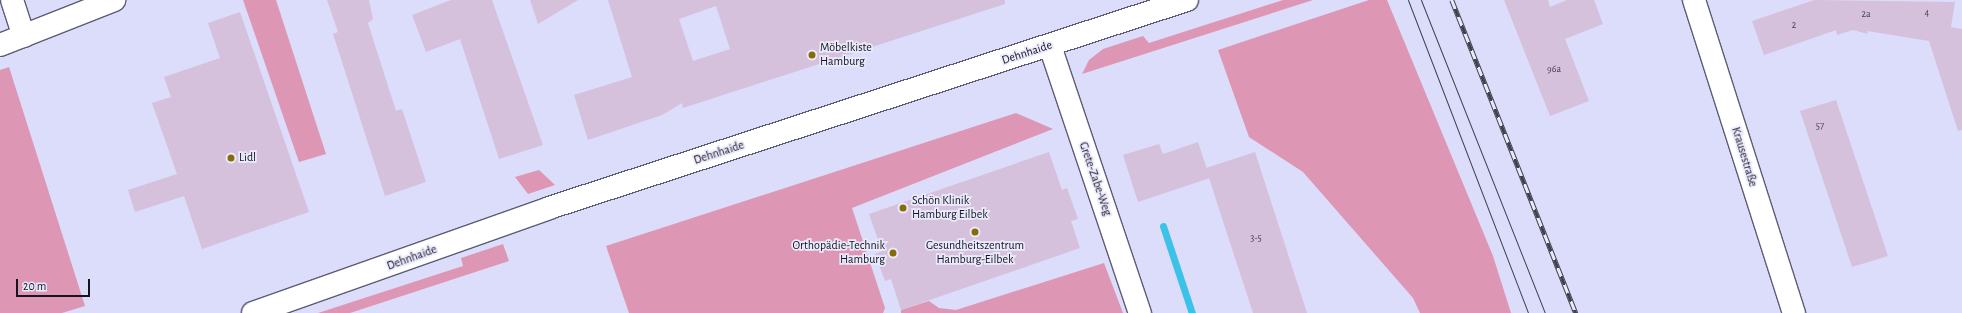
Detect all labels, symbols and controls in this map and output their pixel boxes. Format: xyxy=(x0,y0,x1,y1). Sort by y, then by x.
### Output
house number: 4 xyxy=(1925,8,1929,20)
house number: 2a xyxy=(1861,9,1871,21)
house number: 2 xyxy=(1792,20,1796,32)
street label: Dehnhaide xyxy=(1000,38,1054,68)
place label: Möbelkiste Hamburg xyxy=(820,41,872,69)
marker: Möbelkiste Hamburg xyxy=(807,50,817,60)
house number: 96a xyxy=(1547,64,1561,76)
house number: 57 xyxy=(1816,121,1824,133)
street label: Krausestraße xyxy=(1728,125,1760,189)
street label: Dehnhaide xyxy=(692,138,746,168)
street label: Grete-Zabe-Weg xyxy=(1076,140,1114,218)
place label: Lidl xyxy=(239,151,256,165)
marker: Lidl xyxy=(226,153,236,163)
place label: Schön Klinik Hamburg Eilbek xyxy=(912,194,988,222)
marker: Schön Klinik Hamburg Eilbek xyxy=(897,202,909,214)
marker: Gesundheitszentrum Hamburg-Eilbek xyxy=(970,227,980,237)
house number: 3-5 xyxy=(1250,233,1262,245)
place label: Orthopädie-Technik Hamburg xyxy=(792,239,885,267)
place label: Gesundheitszentrum Hamburg-Eilbek xyxy=(926,239,1024,267)
street label: Dehnhaide xyxy=(385,242,439,274)
marker: Orthopädie-Technik Hamburg xyxy=(888,248,898,258)
scale bar xyxy=(18,271,92,297)
text: 20 m xyxy=(23,280,46,292)

